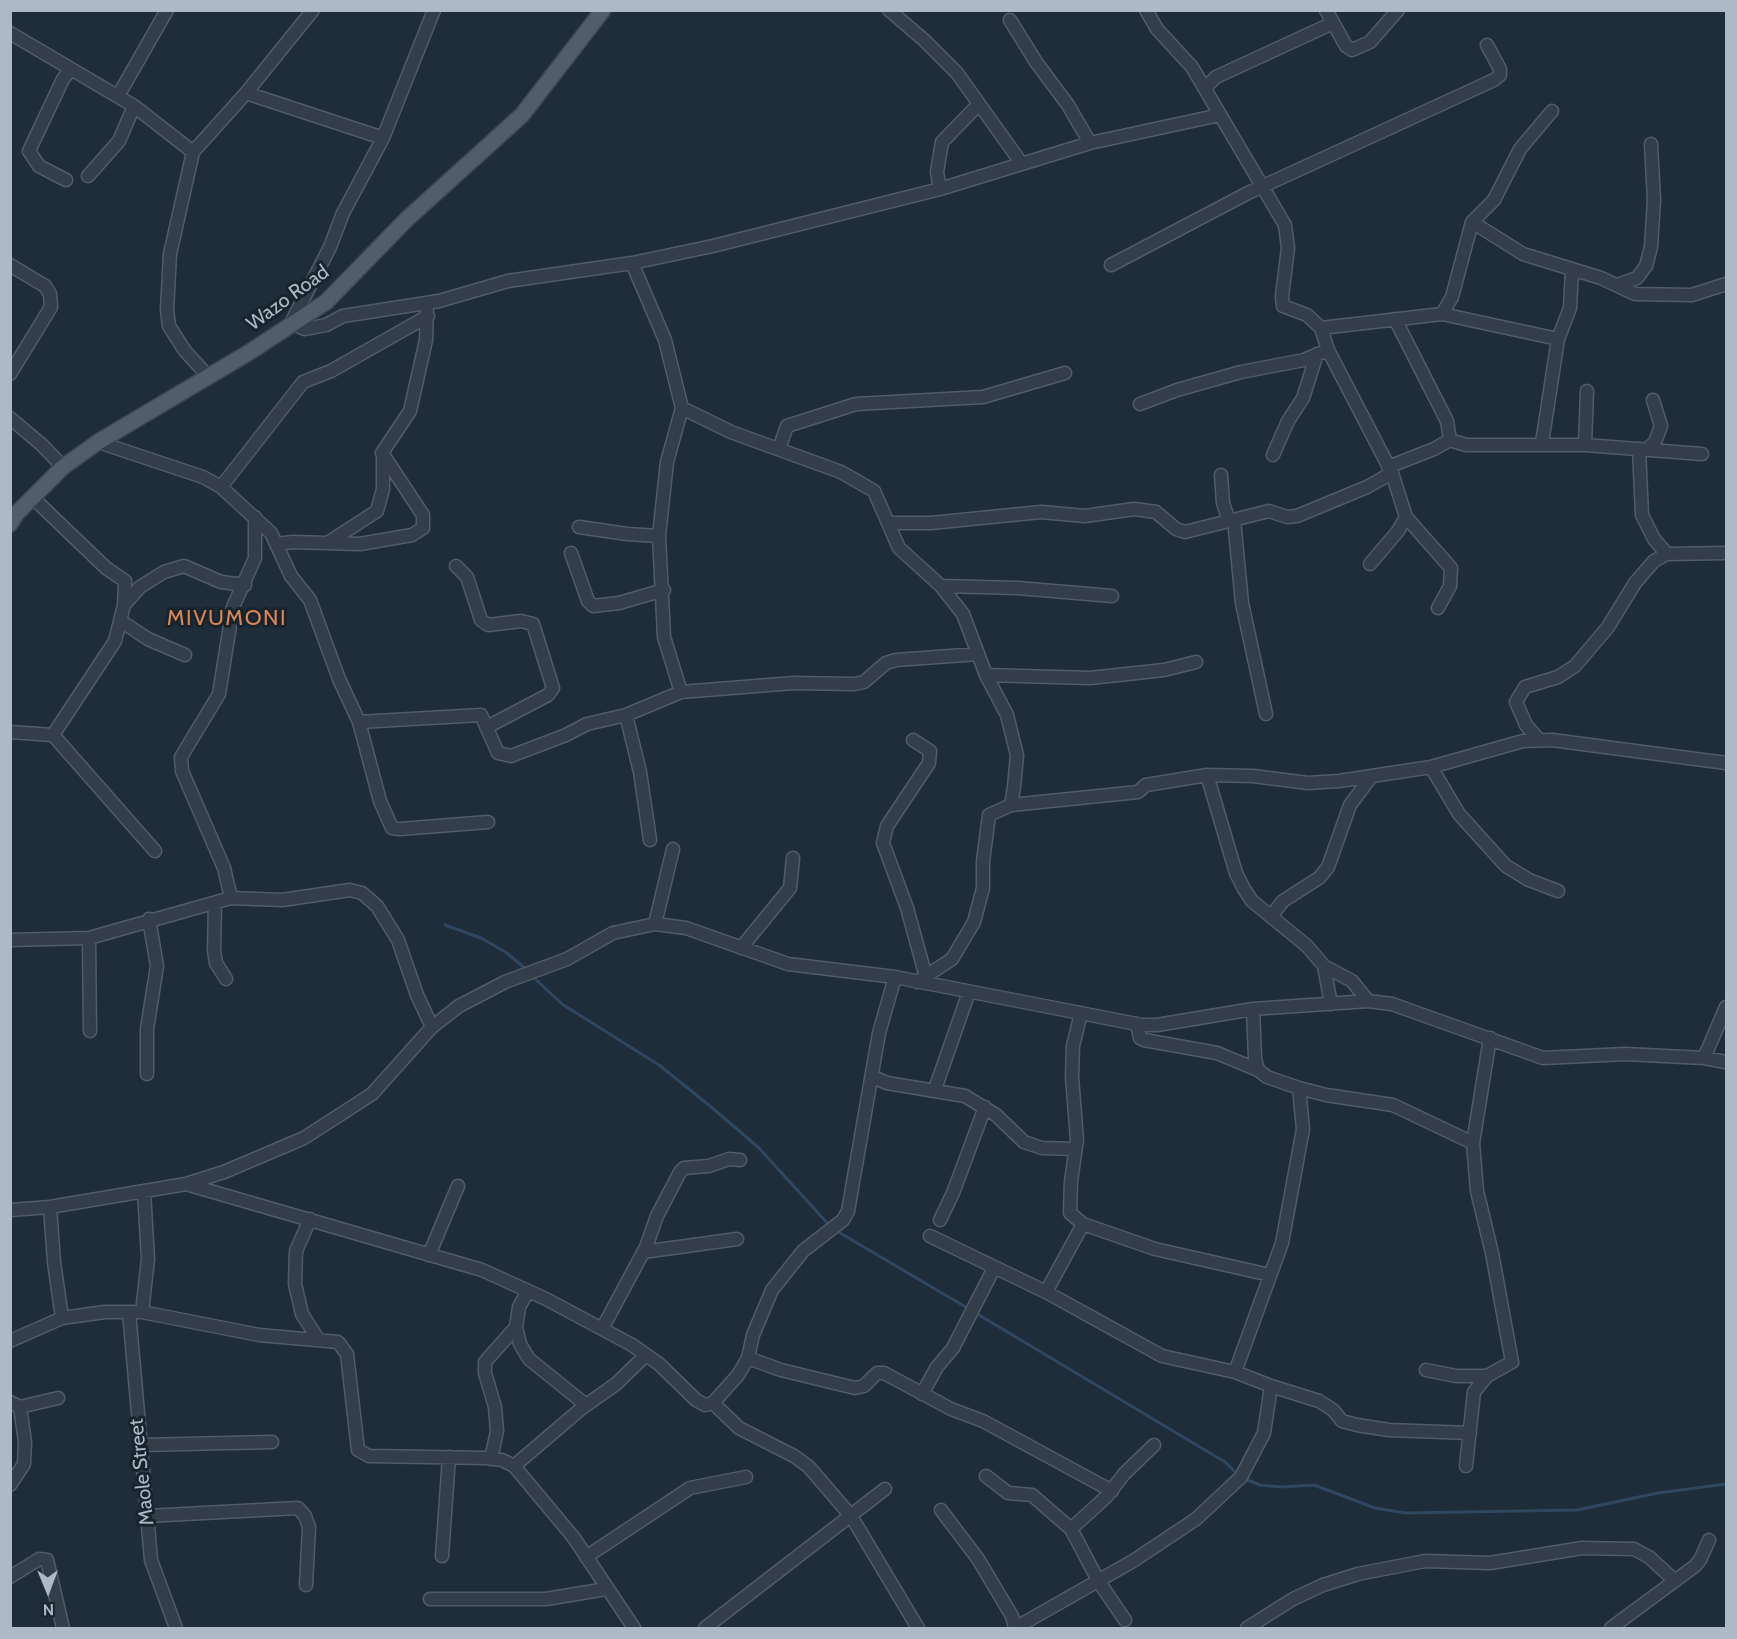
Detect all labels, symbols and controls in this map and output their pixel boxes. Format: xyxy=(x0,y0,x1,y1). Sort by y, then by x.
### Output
street label: Wazo Road xyxy=(242,260,334,336)
district label: MIVUMONI xyxy=(167,606,287,632)
street label: Maole Street xyxy=(124,1417,160,1527)
north arrow xyxy=(18,1561,78,1621)
text: N xyxy=(43,1600,54,1619)

